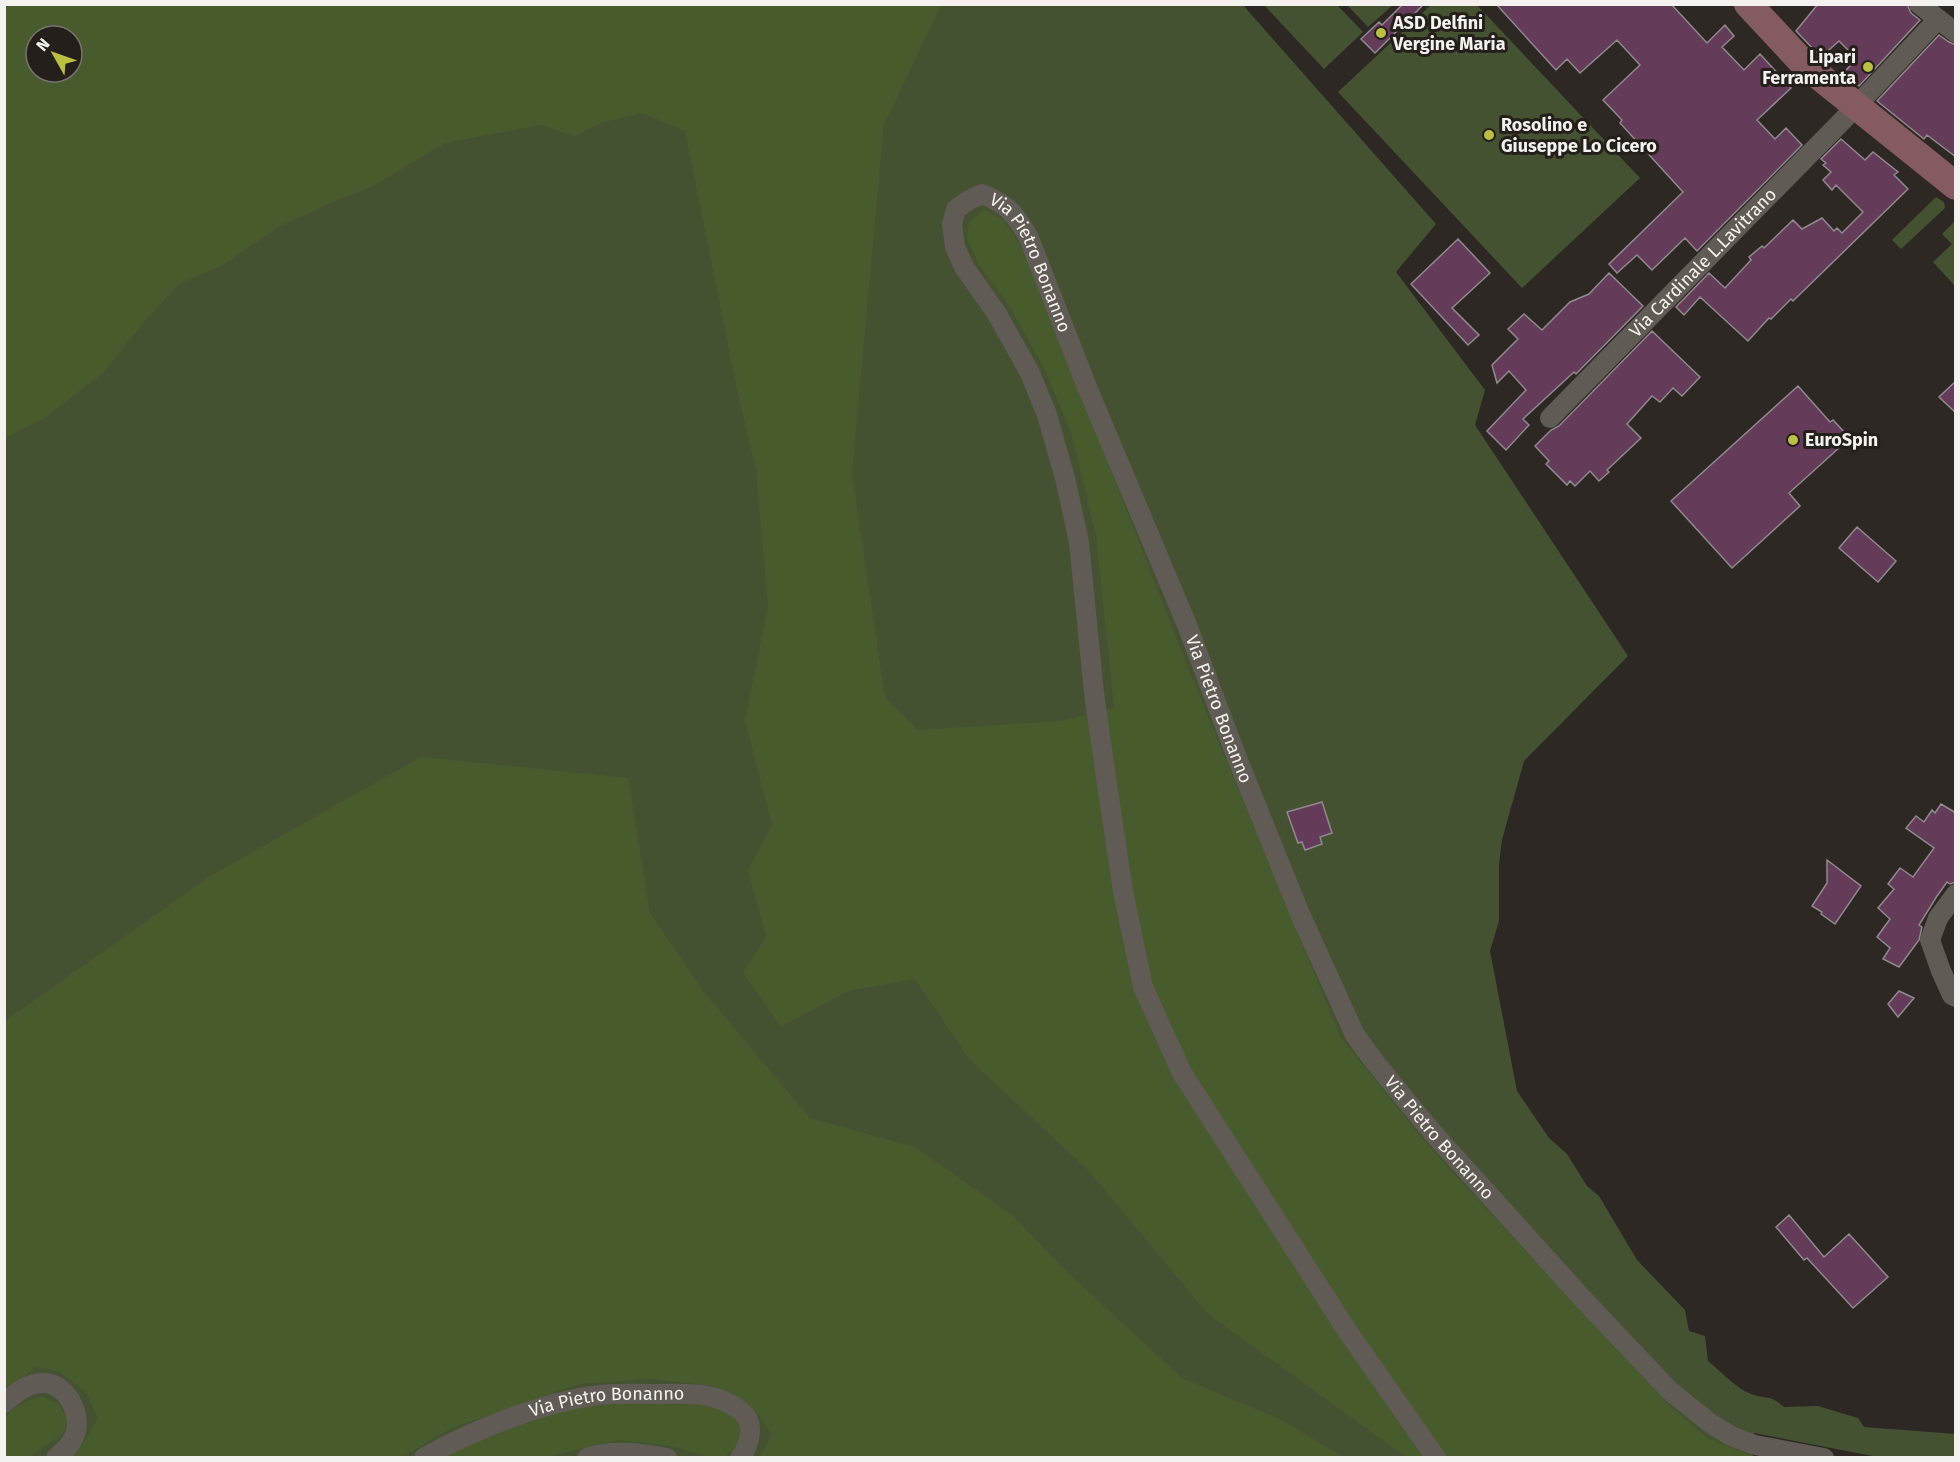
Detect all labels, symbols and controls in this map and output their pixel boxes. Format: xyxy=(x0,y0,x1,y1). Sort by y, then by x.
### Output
place label: ASD Delfini Vergine Maria xyxy=(1392,12,1506,55)
north arrow xyxy=(24,24,84,84)
marker: ASD Delfini Vergine Maria xyxy=(1374,26,1388,40)
text: N xyxy=(32,35,54,55)
place label: Lipari Ferramenta xyxy=(1762,46,1856,89)
marker: Lipari Ferramenta xyxy=(1861,60,1875,74)
place label: Rosolino e Giuseppe Lo Cicero xyxy=(1501,114,1657,157)
marker: Rosolino e Giuseppe Lo Cicero xyxy=(1482,128,1496,142)
street label: Via Cardinale L.Lavitrano xyxy=(1625,183,1781,342)
street label: Via Pietro Bonanno xyxy=(986,188,1076,336)
place label: EuroSpin xyxy=(1805,429,1878,451)
marker: EuroSpin xyxy=(1786,433,1800,447)
street label: Via Pietro Bonanno xyxy=(1181,632,1257,786)
street label: Via Pietro Bonanno xyxy=(1380,1071,1499,1204)
street label: Via Pietro Bonanno xyxy=(526,1383,684,1422)

